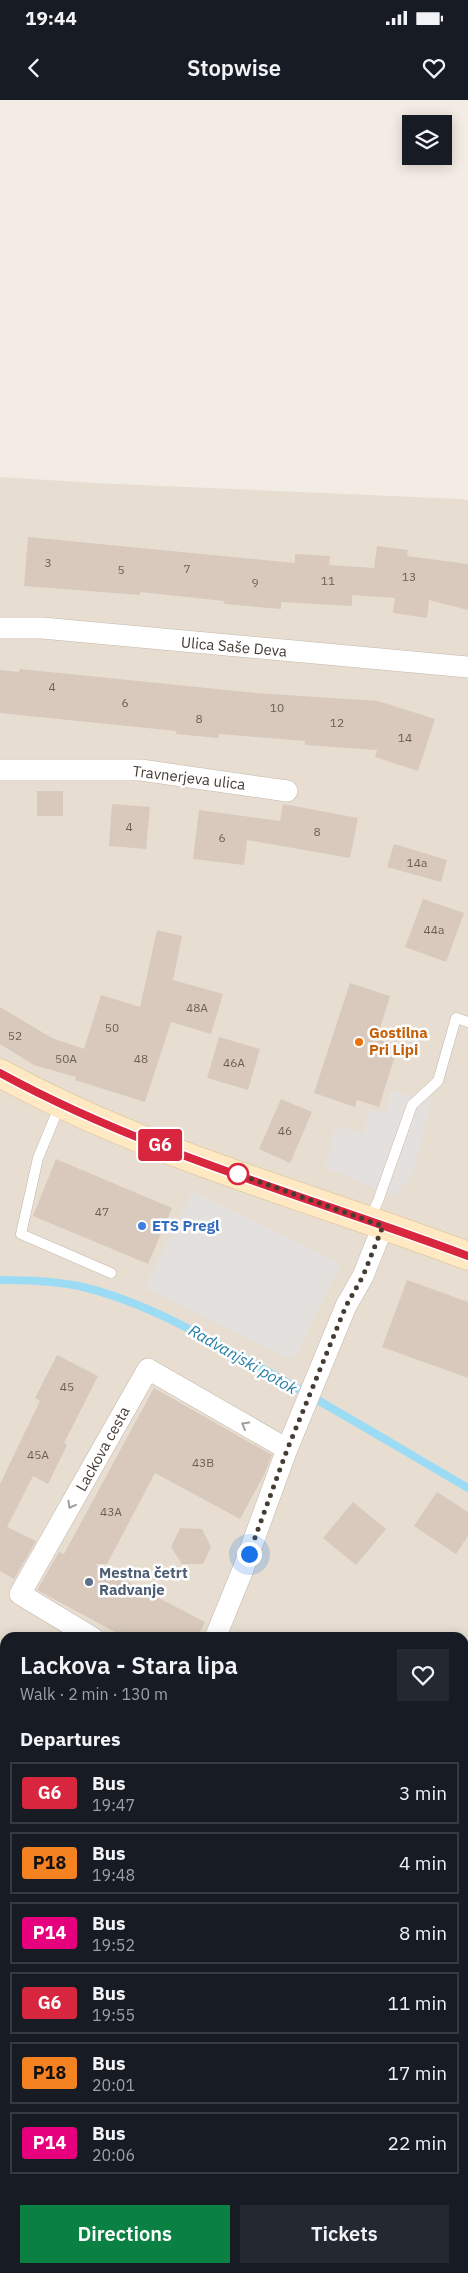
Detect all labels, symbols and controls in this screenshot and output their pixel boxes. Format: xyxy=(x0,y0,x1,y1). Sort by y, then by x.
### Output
text: 19:44 xyxy=(25,6,77,30)
text: Stopwise xyxy=(187,53,281,82)
icon: back xyxy=(20,54,48,82)
icon: heart xyxy=(420,54,448,82)
map controls xyxy=(402,115,452,165)
button: layers xyxy=(402,115,452,165)
house number: 3 xyxy=(44,555,52,570)
house number: 7 xyxy=(183,561,191,576)
house number: 5 xyxy=(117,562,125,577)
house number: 13 xyxy=(402,569,416,584)
house number: 11 xyxy=(321,573,335,588)
house number: 9 xyxy=(251,575,259,590)
street label: Ulica Saše Deva xyxy=(180,632,288,661)
house number: 4 xyxy=(48,679,56,694)
house number: 6 xyxy=(121,695,129,710)
house number: 10 xyxy=(270,700,284,715)
house number: 8 xyxy=(195,711,203,726)
house number: 12 xyxy=(330,715,344,730)
house number: 14 xyxy=(398,730,412,745)
street label: Travnerjeva ulica xyxy=(132,761,247,794)
house number: 4 xyxy=(125,819,133,834)
house number: 8 xyxy=(313,824,321,839)
house number: 6 xyxy=(218,830,226,845)
house number: 14a xyxy=(407,855,428,870)
house number: 44a xyxy=(424,922,445,937)
house number: 48A xyxy=(186,1000,208,1015)
house number: 50 xyxy=(105,1020,119,1035)
place label: Gostilna Pri Lipi xyxy=(369,1023,428,1059)
house number: 52 xyxy=(8,1028,22,1043)
marker: Gostilna Pri Lipi xyxy=(353,1036,365,1048)
house number: 50A xyxy=(55,1051,77,1066)
house number: 48 xyxy=(134,1051,148,1066)
house number: 46A xyxy=(223,1055,245,1070)
house number: 46 xyxy=(278,1123,292,1138)
line badge: G6 xyxy=(138,1129,182,1161)
text: G6 xyxy=(148,1133,172,1156)
unlabelled marker xyxy=(227,1163,249,1185)
house number: 47 xyxy=(95,1204,109,1219)
place label: ETS Pregl xyxy=(152,1216,220,1235)
marker: ETS Pregl xyxy=(136,1220,148,1232)
water label: Radvanjski potok xyxy=(185,1320,301,1399)
house number: 45 xyxy=(60,1379,74,1394)
street label: Lackova cesta xyxy=(71,1403,134,1494)
one-way arrow xyxy=(241,1422,250,1432)
house number: 45A xyxy=(27,1447,49,1462)
house number: 43B xyxy=(192,1455,214,1470)
one-way arrow xyxy=(68,1499,78,1508)
house number: 43A xyxy=(100,1504,122,1519)
your location xyxy=(237,1542,262,1567)
place label: Mestna četrt Radvanje xyxy=(99,1563,188,1599)
marker: Mestna četrt Radvanje xyxy=(83,1576,95,1588)
text: Lackova - Stara lipa xyxy=(20,1649,238,1681)
button: heart xyxy=(397,1649,449,1701)
text: Walk · 2 min · 130 m xyxy=(20,1684,168,1704)
text: Departures xyxy=(20,1727,120,1751)
text: Bus xyxy=(92,1771,126,1795)
text: G6 xyxy=(38,1781,61,1804)
text: 3 min xyxy=(399,1781,447,1805)
text: 19:47 xyxy=(92,1795,135,1815)
text: Bus xyxy=(92,1841,126,1865)
text: P18 xyxy=(33,1851,66,1874)
text: 4 min xyxy=(399,1851,447,1875)
text: 19:48 xyxy=(92,1865,135,1885)
text: Bus xyxy=(92,1911,126,1935)
text: P14 xyxy=(33,1921,66,1944)
text: 8 min xyxy=(399,1921,447,1945)
text: 19:52 xyxy=(92,1935,135,1955)
text: Bus xyxy=(92,1981,126,2005)
text: G6 xyxy=(38,1991,61,2014)
text: 11 min xyxy=(388,1991,447,2015)
text: 19:55 xyxy=(92,2005,135,2025)
text: Bus xyxy=(92,2051,126,2075)
text: P18 xyxy=(33,2061,66,2084)
text: 17 min xyxy=(388,2061,447,2085)
text: 20:01 xyxy=(92,2075,135,2095)
text: Bus xyxy=(92,2121,126,2145)
text: P14 xyxy=(33,2131,66,2154)
text: 22 min xyxy=(388,2131,447,2155)
text: 20:06 xyxy=(92,2145,135,2165)
button: Directions xyxy=(20,2205,230,2263)
button: Tickets xyxy=(240,2205,449,2263)

